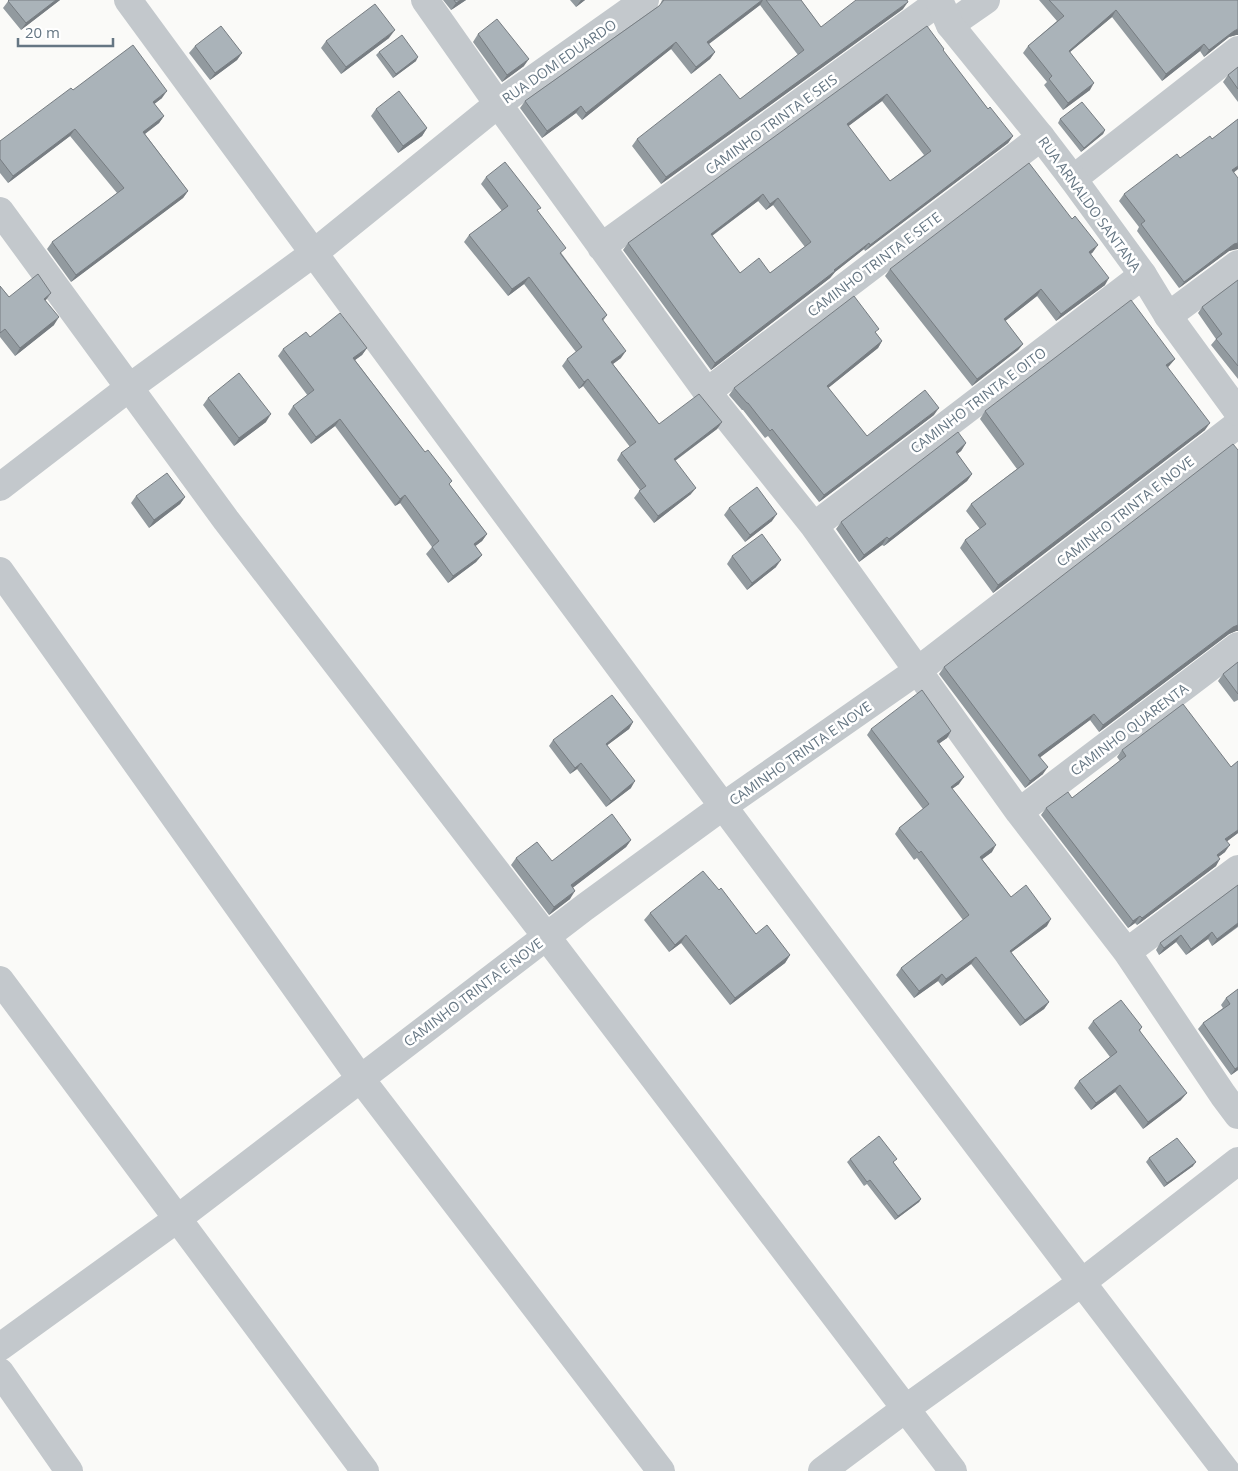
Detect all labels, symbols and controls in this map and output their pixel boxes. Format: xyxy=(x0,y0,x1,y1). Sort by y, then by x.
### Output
street label: RUA DOM EDUARDO xyxy=(498,14,620,108)
scale bar xyxy=(18,15,112,47)
text: 20 m xyxy=(25,22,60,42)
street label: CAMINHO TRINTA E SEIS xyxy=(701,70,841,178)
street label: RUA ARNALDO SANTANA xyxy=(1034,132,1146,276)
street label: CAMINHO TRINTA E SETE xyxy=(803,207,945,321)
street label: CAMINHO TRINTA E OITO xyxy=(906,343,1050,457)
street label: CAMINHO TRINTA E NOVE xyxy=(1052,451,1198,571)
street label: CAMINHO QUARENTA xyxy=(1066,678,1192,780)
street label: CAMINHO TRINTA E NOVE xyxy=(725,697,875,809)
street label: CAMINHO TRINTA E NOVE xyxy=(400,933,546,1051)

